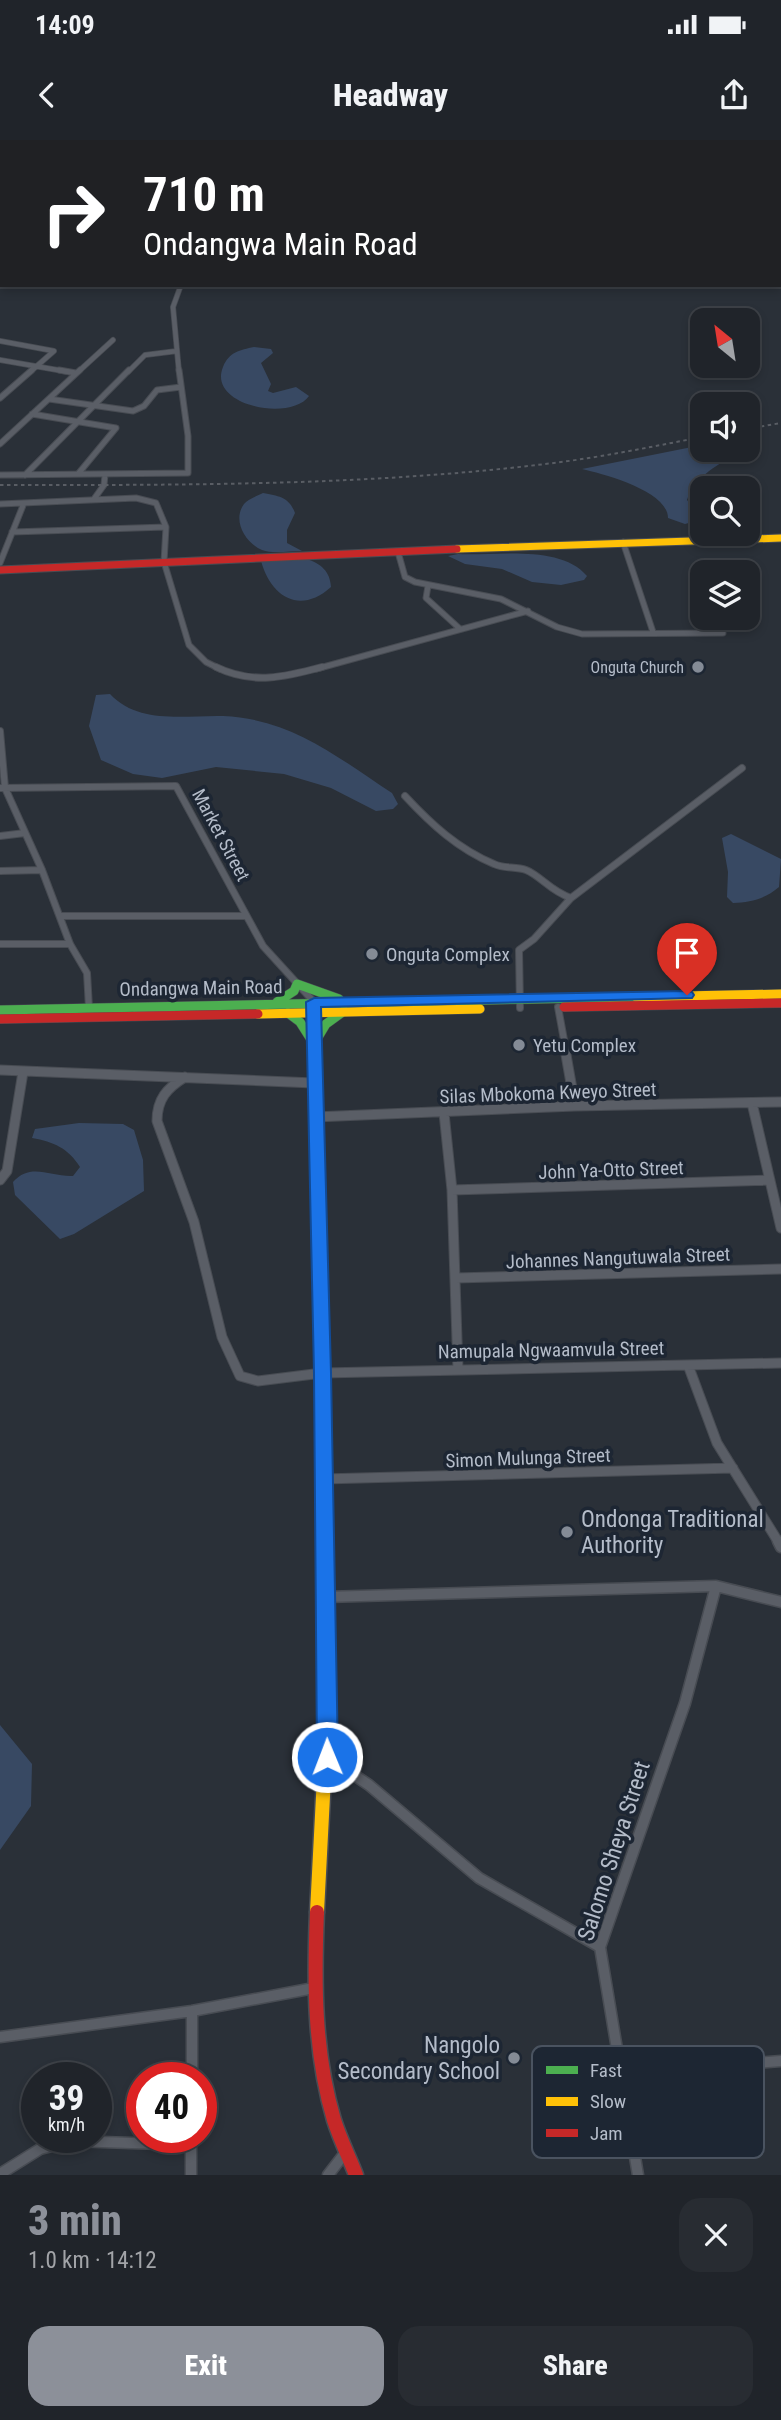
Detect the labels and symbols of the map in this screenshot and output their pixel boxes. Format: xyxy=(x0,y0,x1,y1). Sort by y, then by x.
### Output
north arrow xyxy=(690,308,760,378)
place label: Onguta Church xyxy=(591,658,684,677)
marker: Onguta Church xyxy=(690,659,706,675)
street label: Market Street xyxy=(187,785,255,885)
pin xyxy=(657,923,717,995)
place label: Onguta Complex xyxy=(386,943,510,966)
marker: Onguta Complex xyxy=(364,946,380,962)
street label: Ondangwa Main Road xyxy=(119,975,283,1001)
place label: Yetu Complex xyxy=(533,1034,636,1057)
marker: Yetu Complex xyxy=(511,1037,527,1053)
street label: Silas Mbokoma Kweyo Street xyxy=(439,1078,657,1108)
street label: John Ya-Otto Street xyxy=(538,1156,684,1184)
street label: Johannes Nangutuwala Street xyxy=(505,1243,731,1273)
street label: Namupala Ngwaamvula Street xyxy=(438,1337,664,1363)
street label: Simon Mulunga Street xyxy=(445,1444,611,1472)
place label: Ondonga Traditional Authority xyxy=(581,1506,764,1559)
marker: Ondonga Traditional Authority xyxy=(559,1524,575,1540)
position arrow xyxy=(290,1720,364,1794)
street label: Salomo Sheya Street xyxy=(572,1758,656,1944)
place label: Nangolo Secondary School xyxy=(337,2032,500,2085)
legend xyxy=(532,2046,764,2158)
marker: Nangolo Secondary School xyxy=(506,2050,522,2066)
text: Fast xyxy=(590,2059,622,2082)
speed limit sign: 40 xyxy=(126,2062,217,2153)
text: Slow xyxy=(590,2090,626,2113)
text: Jam xyxy=(590,2122,623,2145)

